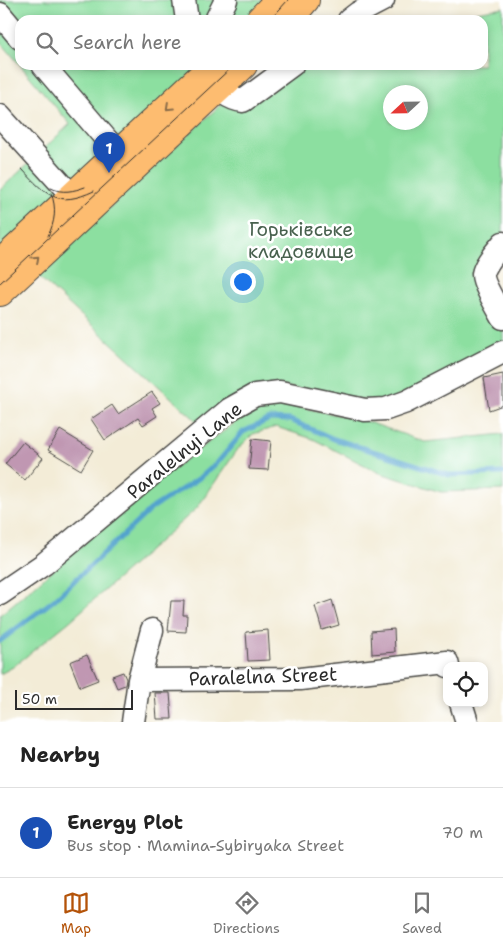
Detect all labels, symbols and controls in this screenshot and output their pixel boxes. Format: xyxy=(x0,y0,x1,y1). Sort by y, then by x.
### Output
search box xyxy=(15,15,488,70)
icon: search xyxy=(33,29,61,57)
text: Search here xyxy=(73,30,182,55)
north arrow xyxy=(383,85,428,130)
one-way arrow xyxy=(166,101,175,110)
pin: 1 xyxy=(93,132,125,173)
park label: Горьківське кладовище xyxy=(248,217,354,264)
one-way arrow xyxy=(30,256,39,265)
your location xyxy=(230,269,256,295)
street label: Paralelnyi Lane xyxy=(122,396,247,505)
street label: Paralelna Street xyxy=(188,661,338,692)
map controls xyxy=(443,662,488,707)
button: locate xyxy=(443,662,488,707)
scale bar xyxy=(15,687,132,710)
text: 50 m xyxy=(22,690,57,708)
text: Nearby xyxy=(20,741,100,769)
text: Energy Plot xyxy=(67,810,183,835)
text: 1 xyxy=(32,822,40,843)
text: 70 m xyxy=(442,822,483,843)
text: Bus stop · Mamina-Sybiryaka Street xyxy=(67,835,344,856)
tab: Map xyxy=(61,889,91,937)
tab: Directions xyxy=(213,889,280,937)
tab: Saved xyxy=(402,889,442,937)

